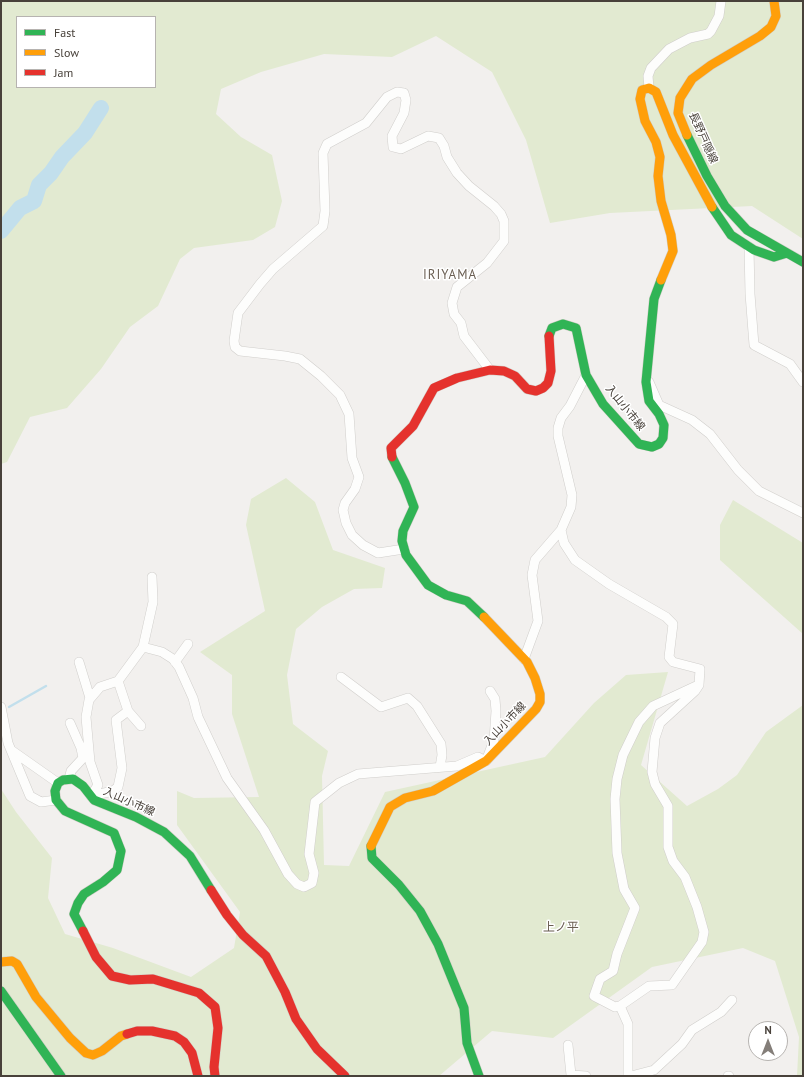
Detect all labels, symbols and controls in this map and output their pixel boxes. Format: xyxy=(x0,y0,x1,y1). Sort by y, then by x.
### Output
legend xyxy=(16,16,156,88)
text: Fast xyxy=(54,25,75,40)
text: Slow xyxy=(54,45,79,60)
text: Jam xyxy=(54,65,73,80)
street label: 長野戸隠線 xyxy=(686,110,720,166)
district label: IRIYAMA xyxy=(423,267,477,283)
street label: 入山小市線 xyxy=(603,382,647,434)
street label: 入山小市線 xyxy=(481,700,529,748)
street label: 入山小市線 xyxy=(101,785,157,819)
district label: 上ノ平 xyxy=(543,921,579,935)
north arrow xyxy=(748,1021,788,1061)
text: N xyxy=(764,1023,772,1037)

